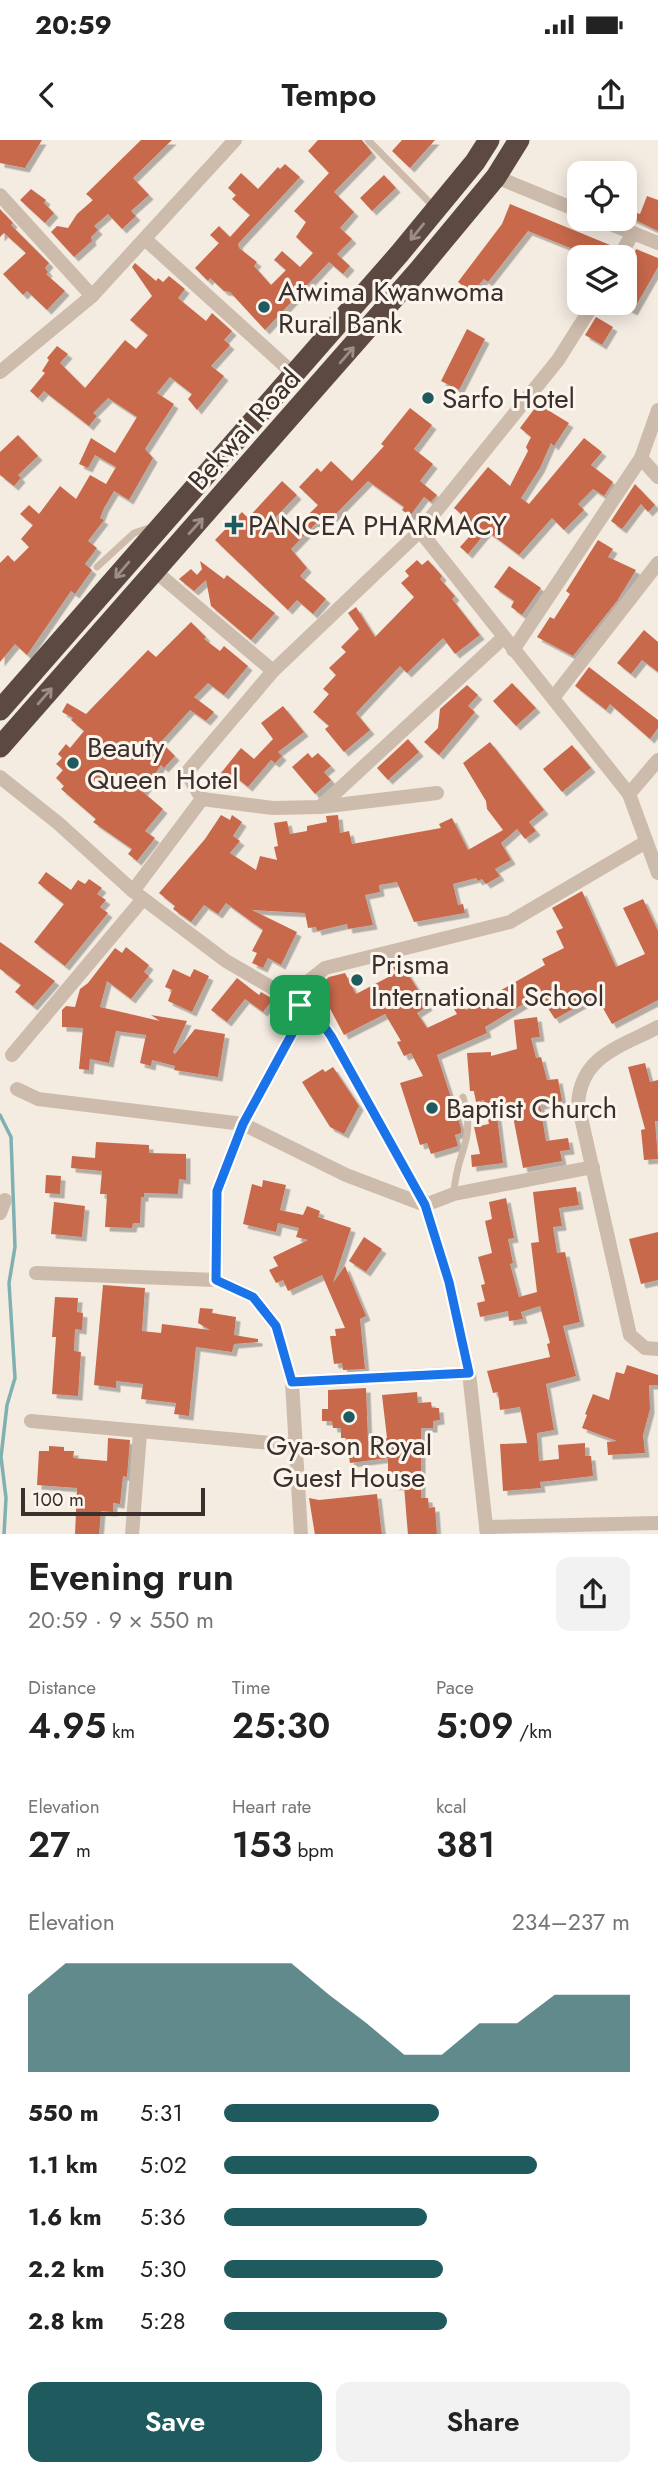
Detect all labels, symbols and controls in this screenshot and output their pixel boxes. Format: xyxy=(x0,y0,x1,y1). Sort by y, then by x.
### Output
text: 20:59 xyxy=(35,6,112,44)
text: Tempo xyxy=(281,72,377,118)
icon: back xyxy=(28,76,66,114)
icon: share xyxy=(592,76,630,114)
map controls xyxy=(567,161,637,315)
button: locate xyxy=(567,161,637,231)
one-way arrow xyxy=(409,223,425,241)
button: layers xyxy=(567,245,637,315)
place label: Atwima Kwanwoma Rural Bank xyxy=(278,271,504,344)
marker: Atwima Kwanwoma Rural Bank xyxy=(256,299,272,315)
one-way arrow xyxy=(339,346,355,364)
street label: Bekwai Road xyxy=(178,359,310,499)
place label: Sarfo Hotel xyxy=(442,378,575,419)
marker: Sarfo Hotel xyxy=(420,390,436,406)
place label: PANCEA PHARMACY xyxy=(248,505,507,546)
one-way arrow xyxy=(188,517,204,535)
marker: PANCEA PHARMACY xyxy=(226,517,242,533)
one-way arrow xyxy=(114,560,130,578)
one-way arrow xyxy=(37,687,53,705)
place label: Beauty Queen Hotel xyxy=(87,727,239,800)
marker: Beauty Queen Hotel xyxy=(65,755,81,771)
place label: Prisma International School xyxy=(371,944,604,1017)
marker: Prisma International School xyxy=(349,972,365,988)
pin xyxy=(270,975,330,1035)
icon: arrive xyxy=(281,986,319,1024)
place label: Baptist Church xyxy=(446,1088,617,1129)
marker: Baptist Church xyxy=(424,1100,440,1116)
marker: Gya-son Royal Guest House xyxy=(341,1409,357,1425)
place label: Gya-son Royal Guest House xyxy=(266,1425,432,1498)
scale bar xyxy=(21,1486,205,1517)
text: 100 m xyxy=(32,1486,84,1513)
text: Evening run xyxy=(28,1549,234,1604)
button: share xyxy=(556,1557,630,1631)
text: 20:59 · 9 × 550 m xyxy=(28,1603,214,1637)
text: Distance xyxy=(28,1674,96,1701)
text: Time xyxy=(232,1674,270,1701)
text: Pace xyxy=(436,1674,474,1701)
text: 4.95 xyxy=(28,1701,106,1751)
text: 25:30 xyxy=(232,1701,330,1751)
text: 5:09 xyxy=(436,1701,514,1751)
text: km xyxy=(106,1718,135,1745)
text: /km xyxy=(514,1718,552,1745)
text: Elevation xyxy=(28,1793,100,1820)
text: Heart rate xyxy=(232,1793,311,1820)
text: kcal xyxy=(436,1793,467,1820)
text: 27 xyxy=(28,1820,70,1870)
text: 153 xyxy=(232,1820,292,1870)
text: 381 xyxy=(436,1820,495,1870)
text: m xyxy=(70,1837,91,1864)
text: bpm xyxy=(292,1837,334,1864)
text: Elevation xyxy=(28,1905,115,1939)
text: 234–237 m xyxy=(512,1905,630,1939)
text: 550 m xyxy=(28,2096,99,2130)
text: 5:31 xyxy=(140,2096,183,2130)
text: 1.1 km xyxy=(28,2148,98,2182)
text: 5:02 xyxy=(140,2148,187,2182)
text: 1.6 km xyxy=(28,2200,102,2234)
text: 5:36 xyxy=(140,2200,186,2234)
text: 2.2 km xyxy=(28,2252,105,2286)
text: 5:30 xyxy=(140,2252,186,2286)
text: 2.8 km xyxy=(28,2304,104,2338)
text: 5:28 xyxy=(140,2304,186,2338)
button: Save xyxy=(28,2382,322,2462)
button: Share xyxy=(336,2382,630,2462)

